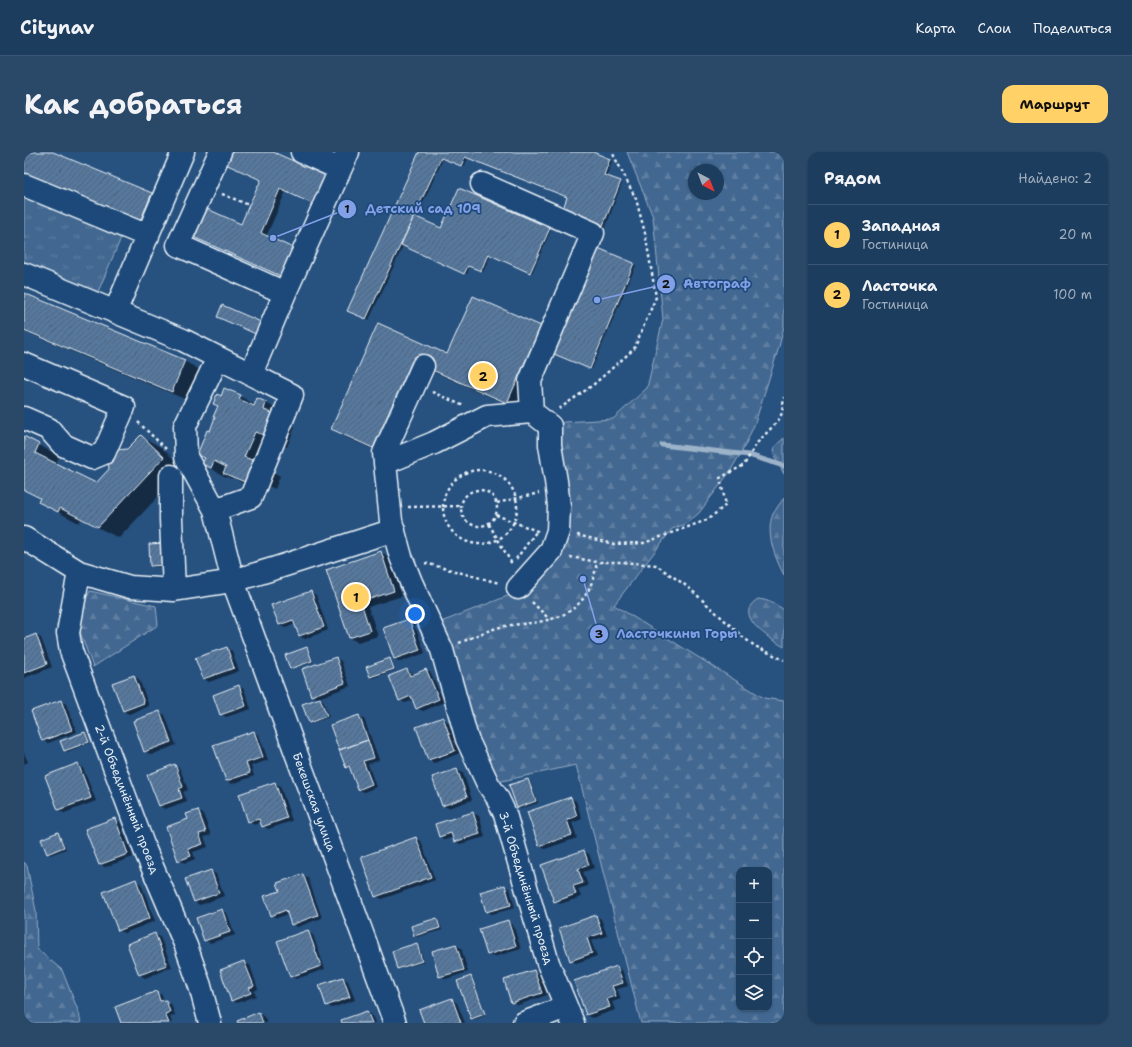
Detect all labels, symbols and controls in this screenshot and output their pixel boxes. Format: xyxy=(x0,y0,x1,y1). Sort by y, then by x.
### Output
text: Citynav xyxy=(20,15,94,40)
text: Карта xyxy=(915,19,956,37)
text: Слои xyxy=(978,19,1011,37)
text: Поделиться xyxy=(1033,19,1112,37)
text: Как добраться xyxy=(24,85,243,123)
button: Маршрут xyxy=(1002,85,1108,123)
north arrow xyxy=(688,164,724,200)
text: Рядом xyxy=(824,167,881,189)
text: Найдено: 2 xyxy=(1018,170,1092,187)
callout: Детский сад 109 xyxy=(337,196,489,221)
text: Детский сад 109 xyxy=(365,200,481,217)
text: 1 xyxy=(344,201,350,217)
text: Западная xyxy=(862,216,940,236)
text: 1 xyxy=(834,226,840,243)
text: 20 m xyxy=(1059,226,1092,243)
text: Гостиница xyxy=(862,236,928,253)
callout: Автограф xyxy=(656,271,759,296)
text: Автограф xyxy=(683,275,751,292)
text: 2 xyxy=(662,276,671,292)
text: Ласточка xyxy=(862,276,937,296)
text: 2 xyxy=(832,286,842,303)
text: 100 m xyxy=(1053,286,1092,303)
text: Гостиница xyxy=(862,296,928,313)
pin: 2 xyxy=(470,361,496,391)
pin: 1 xyxy=(343,582,369,612)
your location xyxy=(405,604,425,624)
callout: Ласточкины Горы xyxy=(589,621,746,646)
text: Ласточкины Горы xyxy=(616,625,738,642)
text: 3 xyxy=(595,626,603,642)
street label: 2-й Объединённый проезд xyxy=(91,722,163,876)
street label: Бекешская улица xyxy=(289,750,340,854)
street label: 3-й Объединённый проезд xyxy=(495,809,557,967)
map controls xyxy=(736,867,772,1011)
button: + xyxy=(736,867,772,903)
button: − xyxy=(736,903,772,939)
button: locate xyxy=(736,939,772,975)
button: layers xyxy=(736,975,772,1011)

